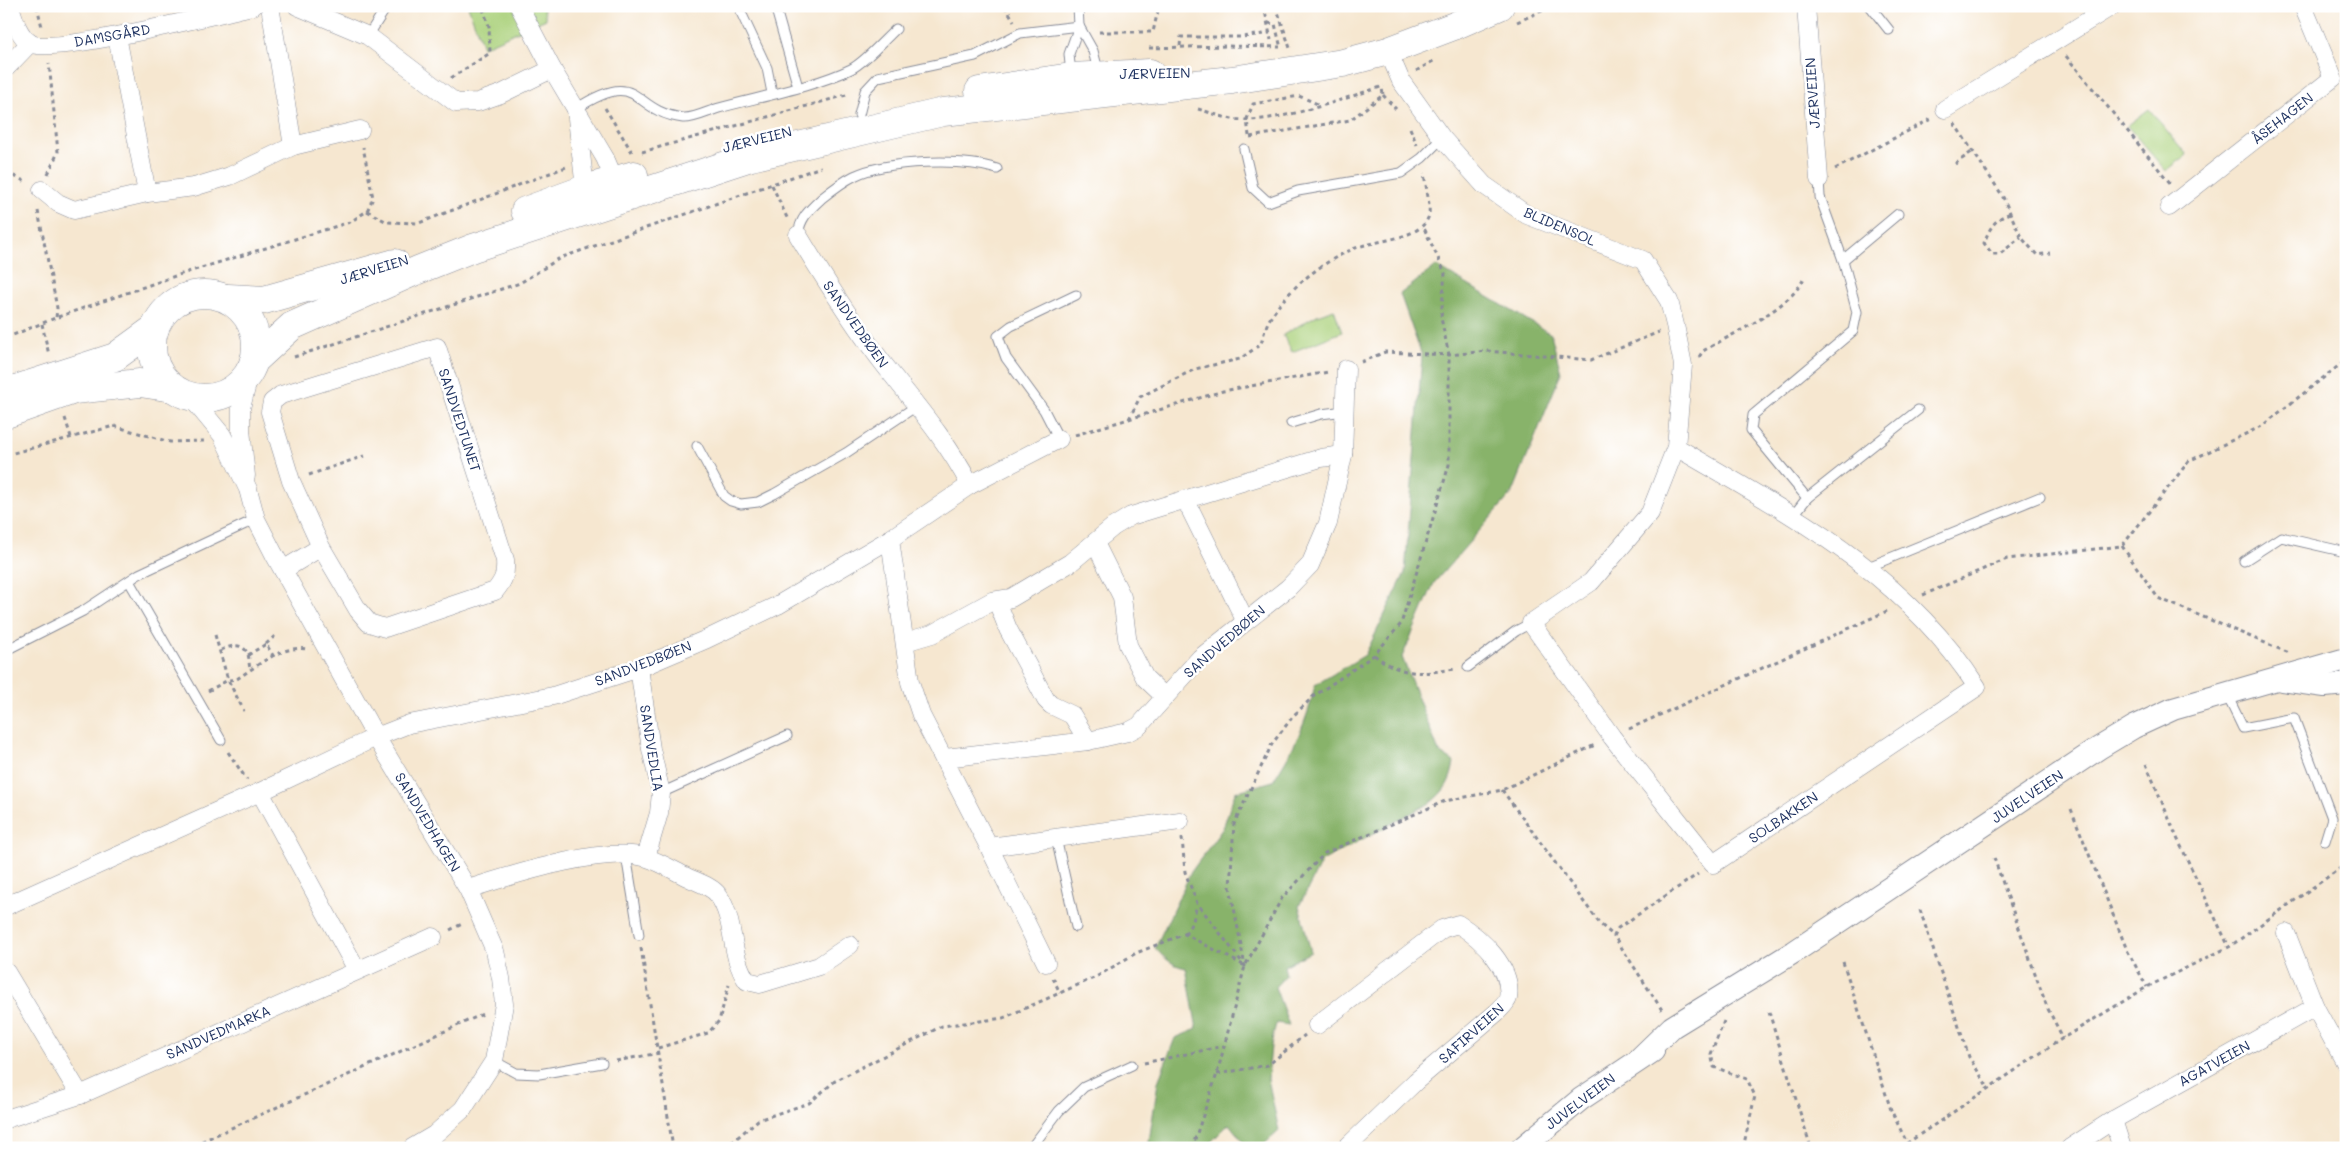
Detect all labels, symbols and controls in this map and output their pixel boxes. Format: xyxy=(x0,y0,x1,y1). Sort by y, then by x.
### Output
street label: DAMSGÅRD xyxy=(72,19,152,51)
street label: JÆRVEIEN xyxy=(1800,57,1824,129)
street label: JÆRVEIEN xyxy=(1119,63,1191,83)
street label: ÅSEHAGEN xyxy=(2247,88,2317,148)
street label: JÆRVEIEN xyxy=(720,121,794,157)
street label: BLIDENSOL xyxy=(1521,202,1600,250)
street label: JÆRVEIEN xyxy=(337,250,411,288)
street label: SANDVEDBØEN xyxy=(819,277,893,371)
street label: SANDVEDTUNET xyxy=(434,366,486,474)
street label: SANDVEDBØEN xyxy=(1179,600,1269,682)
street label: SANDVEDBØEN xyxy=(592,636,694,690)
street label: SANDVEDLIA xyxy=(636,703,668,793)
street label: JUVELVEIEN xyxy=(1987,765,2067,827)
street label: SANDVEDHAGEN xyxy=(391,769,465,875)
street label: SOLBAKKEN xyxy=(1744,787,1822,847)
street label: SAFIRVEIEN xyxy=(1434,999,1508,1067)
street label: SANDVEDMARKA xyxy=(163,1001,273,1063)
street label: AGATVEIEN xyxy=(2175,1036,2253,1090)
street label: JUVELVEIEN xyxy=(1541,1068,1619,1134)

